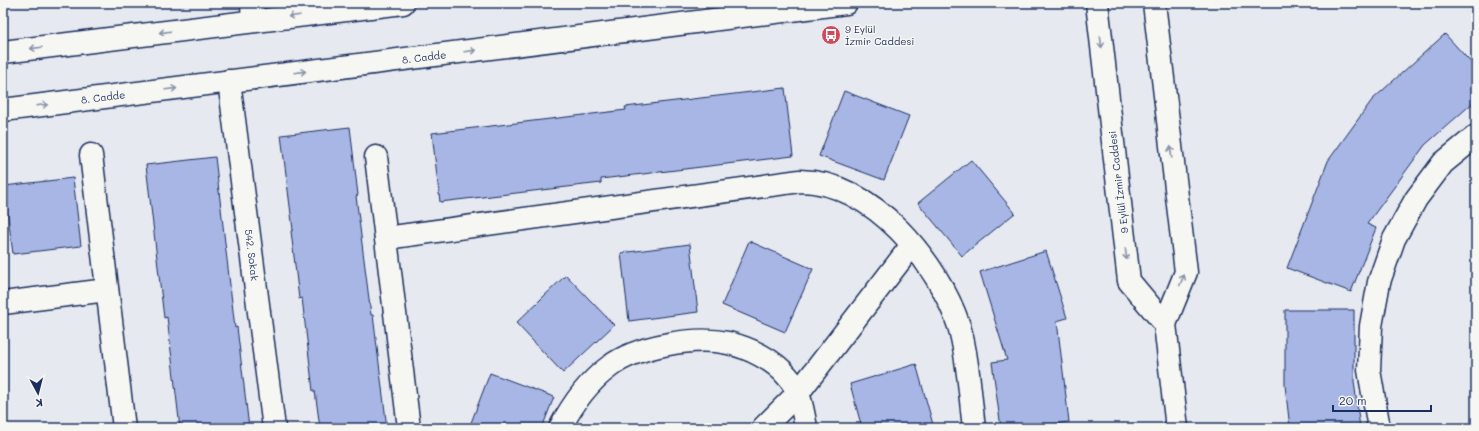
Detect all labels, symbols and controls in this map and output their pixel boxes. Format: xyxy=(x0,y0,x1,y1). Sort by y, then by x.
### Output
one-way arrow xyxy=(288,12,301,20)
place label: 9 Eylül İzmir Caddesi xyxy=(845,22,914,48)
bus stop icon: 9 Eylül İzmir Caddesi xyxy=(820,24,842,46)
one-way arrow xyxy=(159,28,172,36)
one-way arrow xyxy=(1097,35,1105,48)
one-way arrow xyxy=(30,44,43,52)
street label: 8. Cadde xyxy=(401,47,447,67)
one-way arrow xyxy=(463,47,476,55)
one-way arrow xyxy=(293,69,306,76)
one-way arrow xyxy=(164,85,177,93)
street label: 8. Cadde xyxy=(80,87,126,107)
one-way arrow xyxy=(35,101,48,109)
street label: 9 Eylül İzmir Caddesi xyxy=(1105,130,1131,234)
one-way arrow xyxy=(1168,146,1175,159)
street label: 542. Sokak xyxy=(242,228,262,282)
one-way arrow xyxy=(1122,247,1130,260)
one-way arrow xyxy=(1179,275,1187,287)
north arrow xyxy=(18,373,58,413)
scale bar xyxy=(1333,387,1431,413)
text: 20 m xyxy=(1339,392,1367,408)
text: K xyxy=(35,396,44,411)

